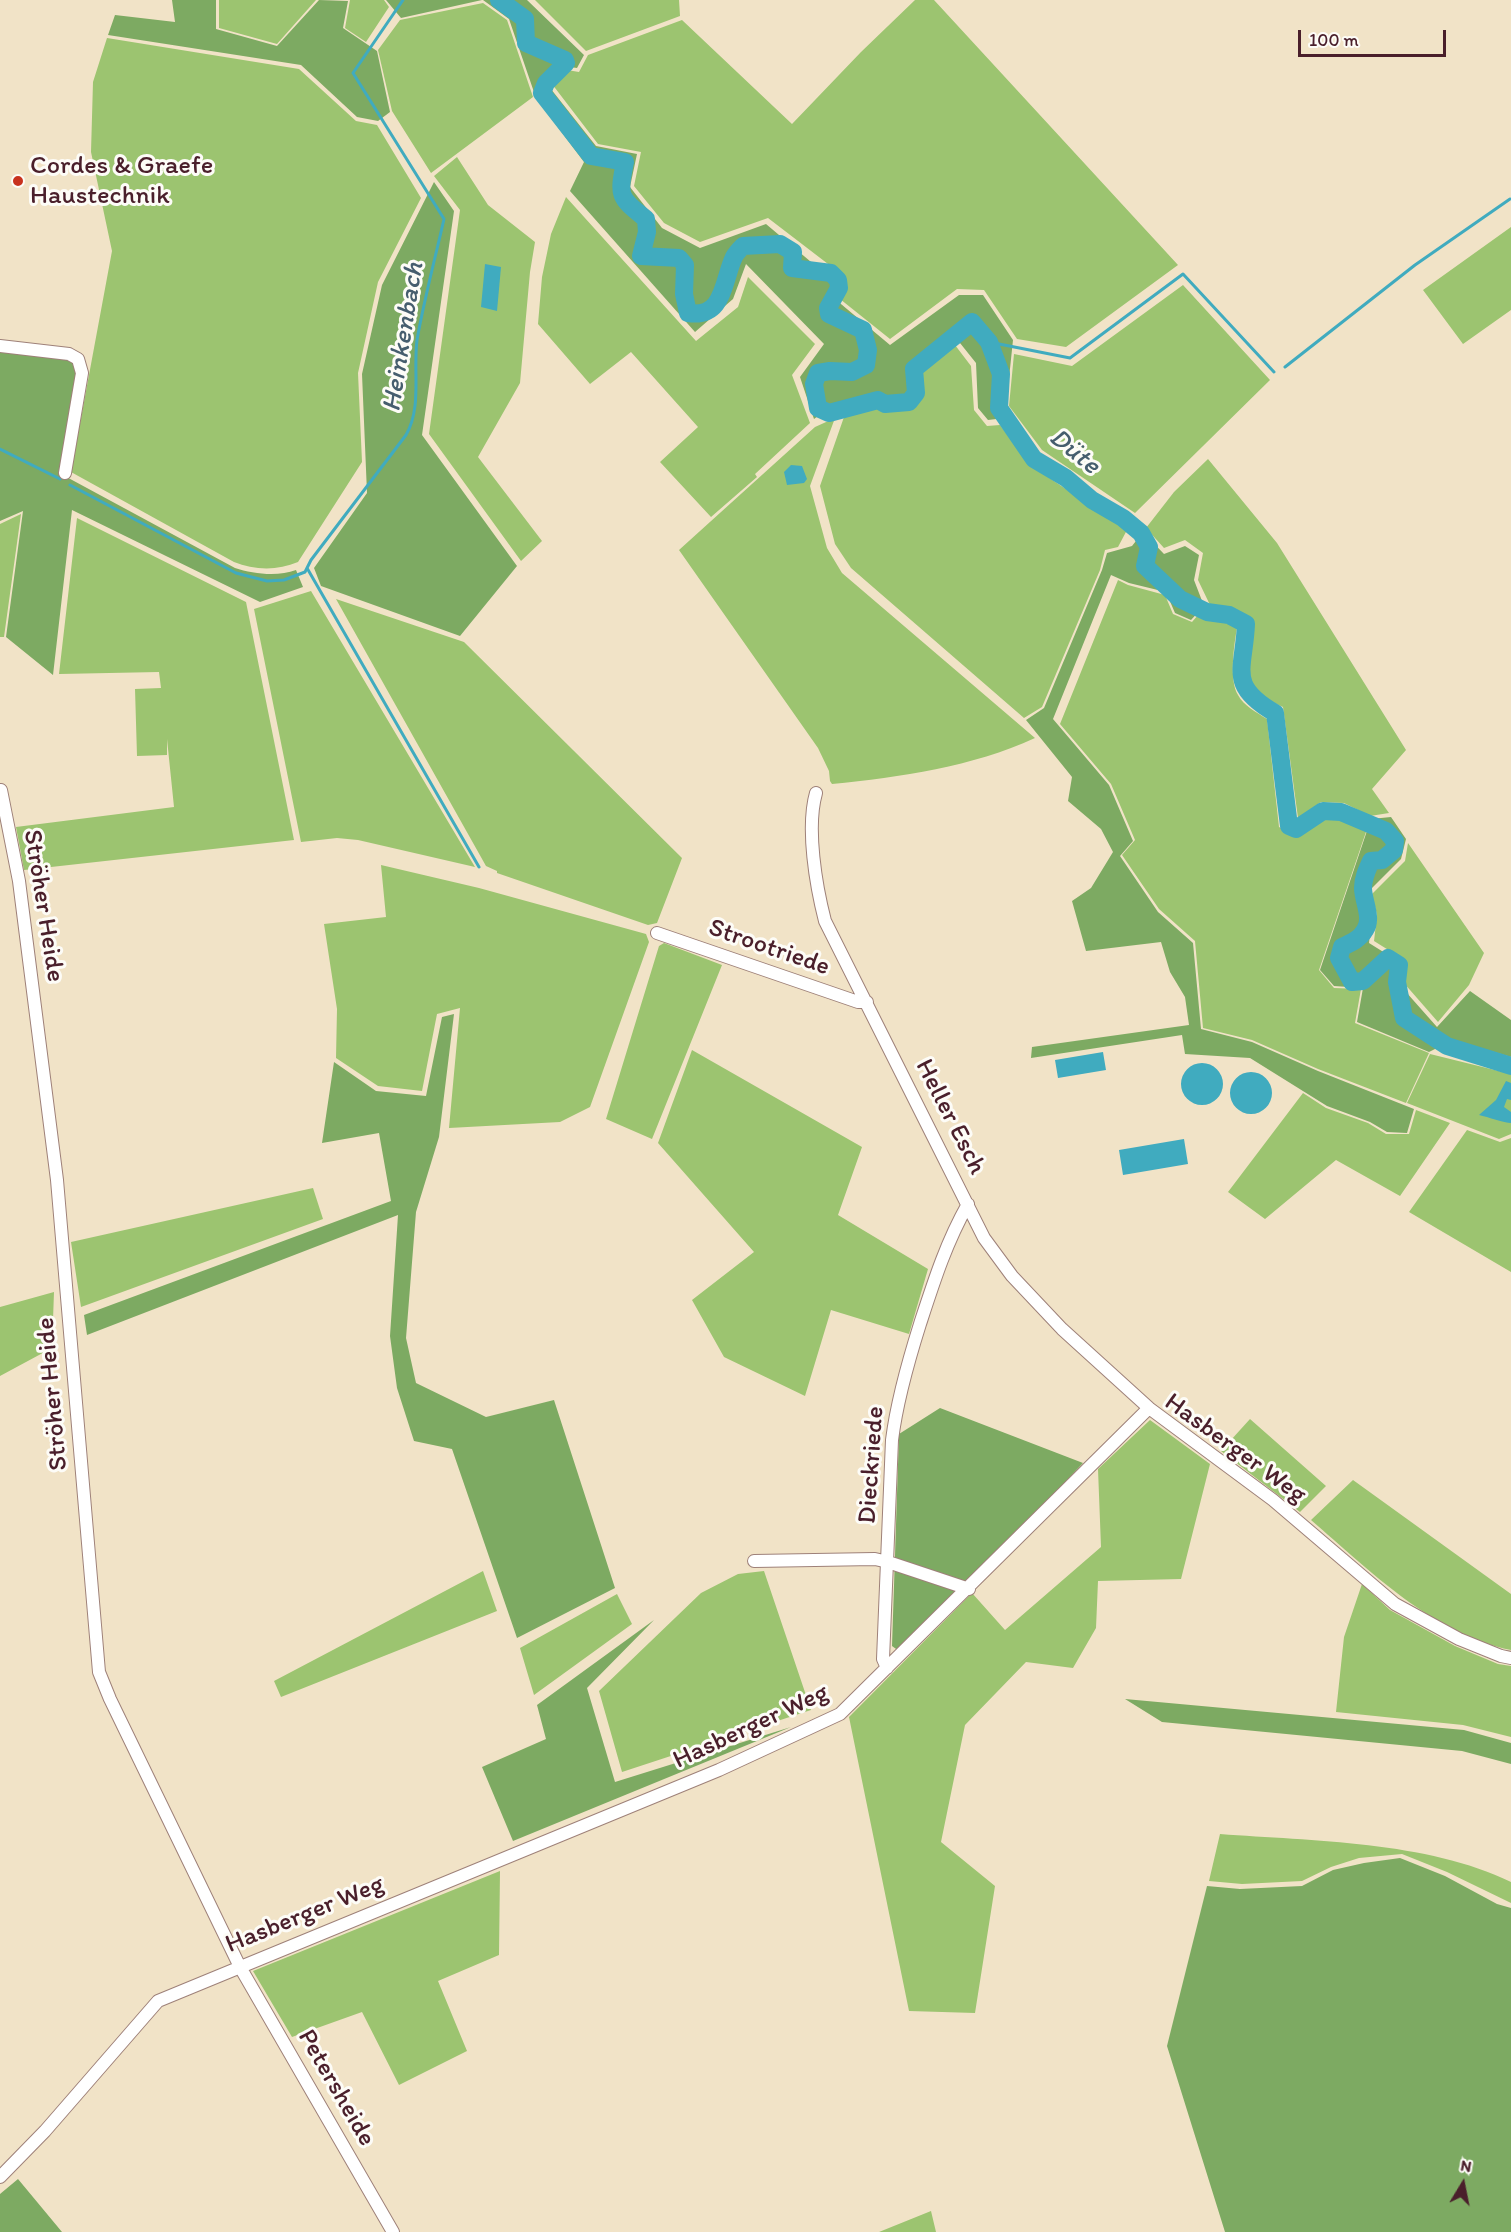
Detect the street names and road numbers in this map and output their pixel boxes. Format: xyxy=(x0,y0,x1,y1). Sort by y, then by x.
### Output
street label: Ströher Heide xyxy=(16,828,70,984)
street label: Strootriede xyxy=(704,913,834,983)
street label: Heller Esch xyxy=(908,1054,992,1180)
street label: Ströher Heide xyxy=(31,1316,75,1472)
street label: Hasberger Weg xyxy=(1158,1387,1312,1511)
street label: Dieckriede xyxy=(852,1405,892,1525)
street label: Hasberger Weg xyxy=(668,1677,834,1777)
street label: Hasberger Weg xyxy=(221,1869,389,1961)
street label: Petersheide xyxy=(290,2024,382,2152)

